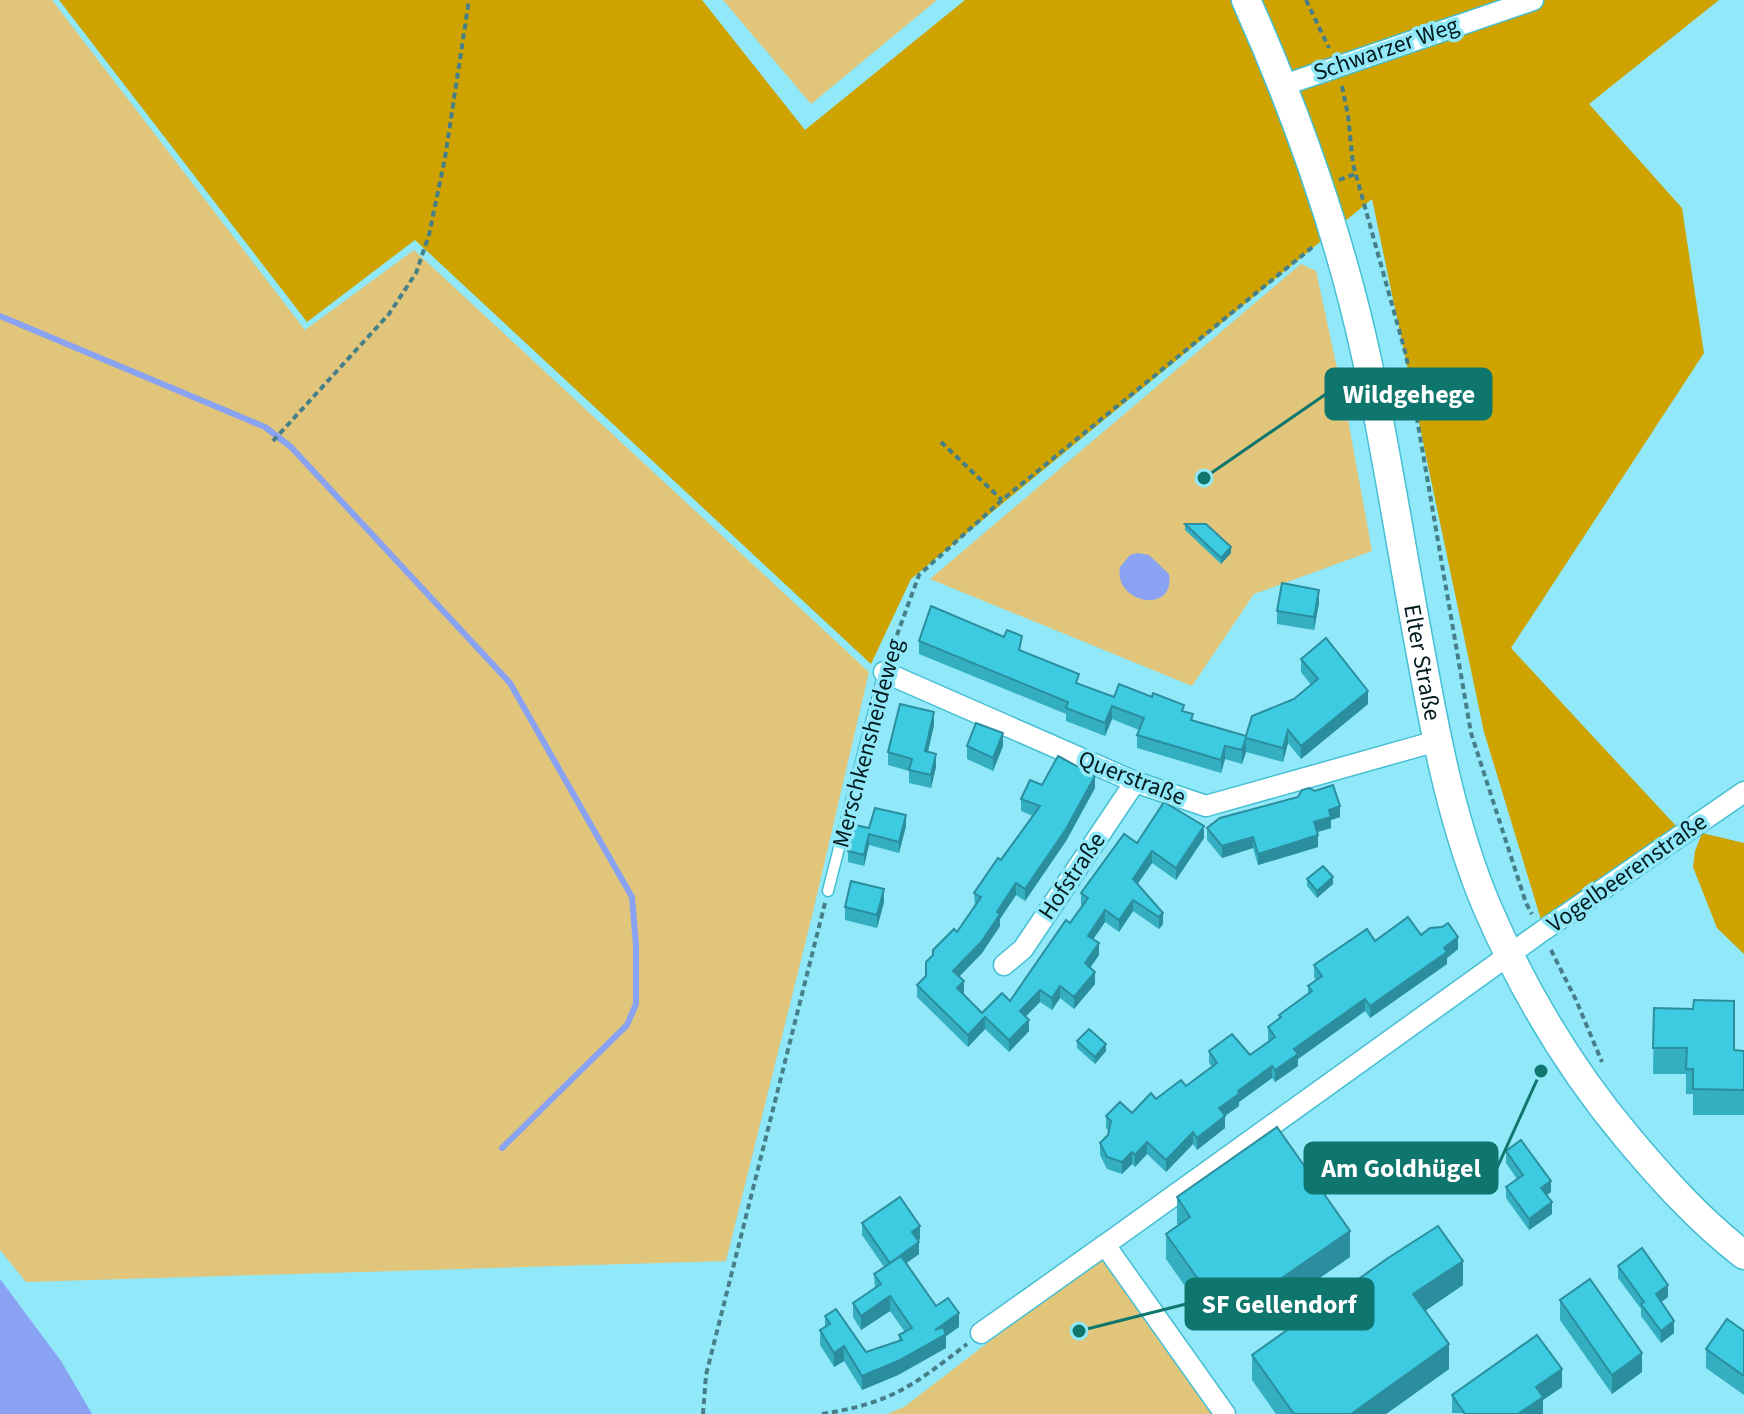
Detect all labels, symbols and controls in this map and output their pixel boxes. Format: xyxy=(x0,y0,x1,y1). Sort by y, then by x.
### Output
street label: Schwarzer Weg xyxy=(1309,8,1463,90)
callout: Wildgehege xyxy=(1326,369,1491,419)
text: Wildgehege xyxy=(1343,376,1475,413)
street label: Elter Straße xyxy=(1395,602,1451,724)
street label: Merschkensheideweg xyxy=(823,634,913,852)
street label: Querstraße xyxy=(1073,742,1191,814)
street label: Vogelbeerenstraße xyxy=(1540,805,1714,941)
street label: Hofstraße xyxy=(1030,825,1114,927)
callout: Am Goldhügel xyxy=(1305,1143,1497,1193)
text: Am Goldhügel xyxy=(1320,1150,1481,1187)
callout: SF Gellendorf xyxy=(1186,1279,1373,1329)
text: SF Gellendorf xyxy=(1201,1286,1358,1323)

